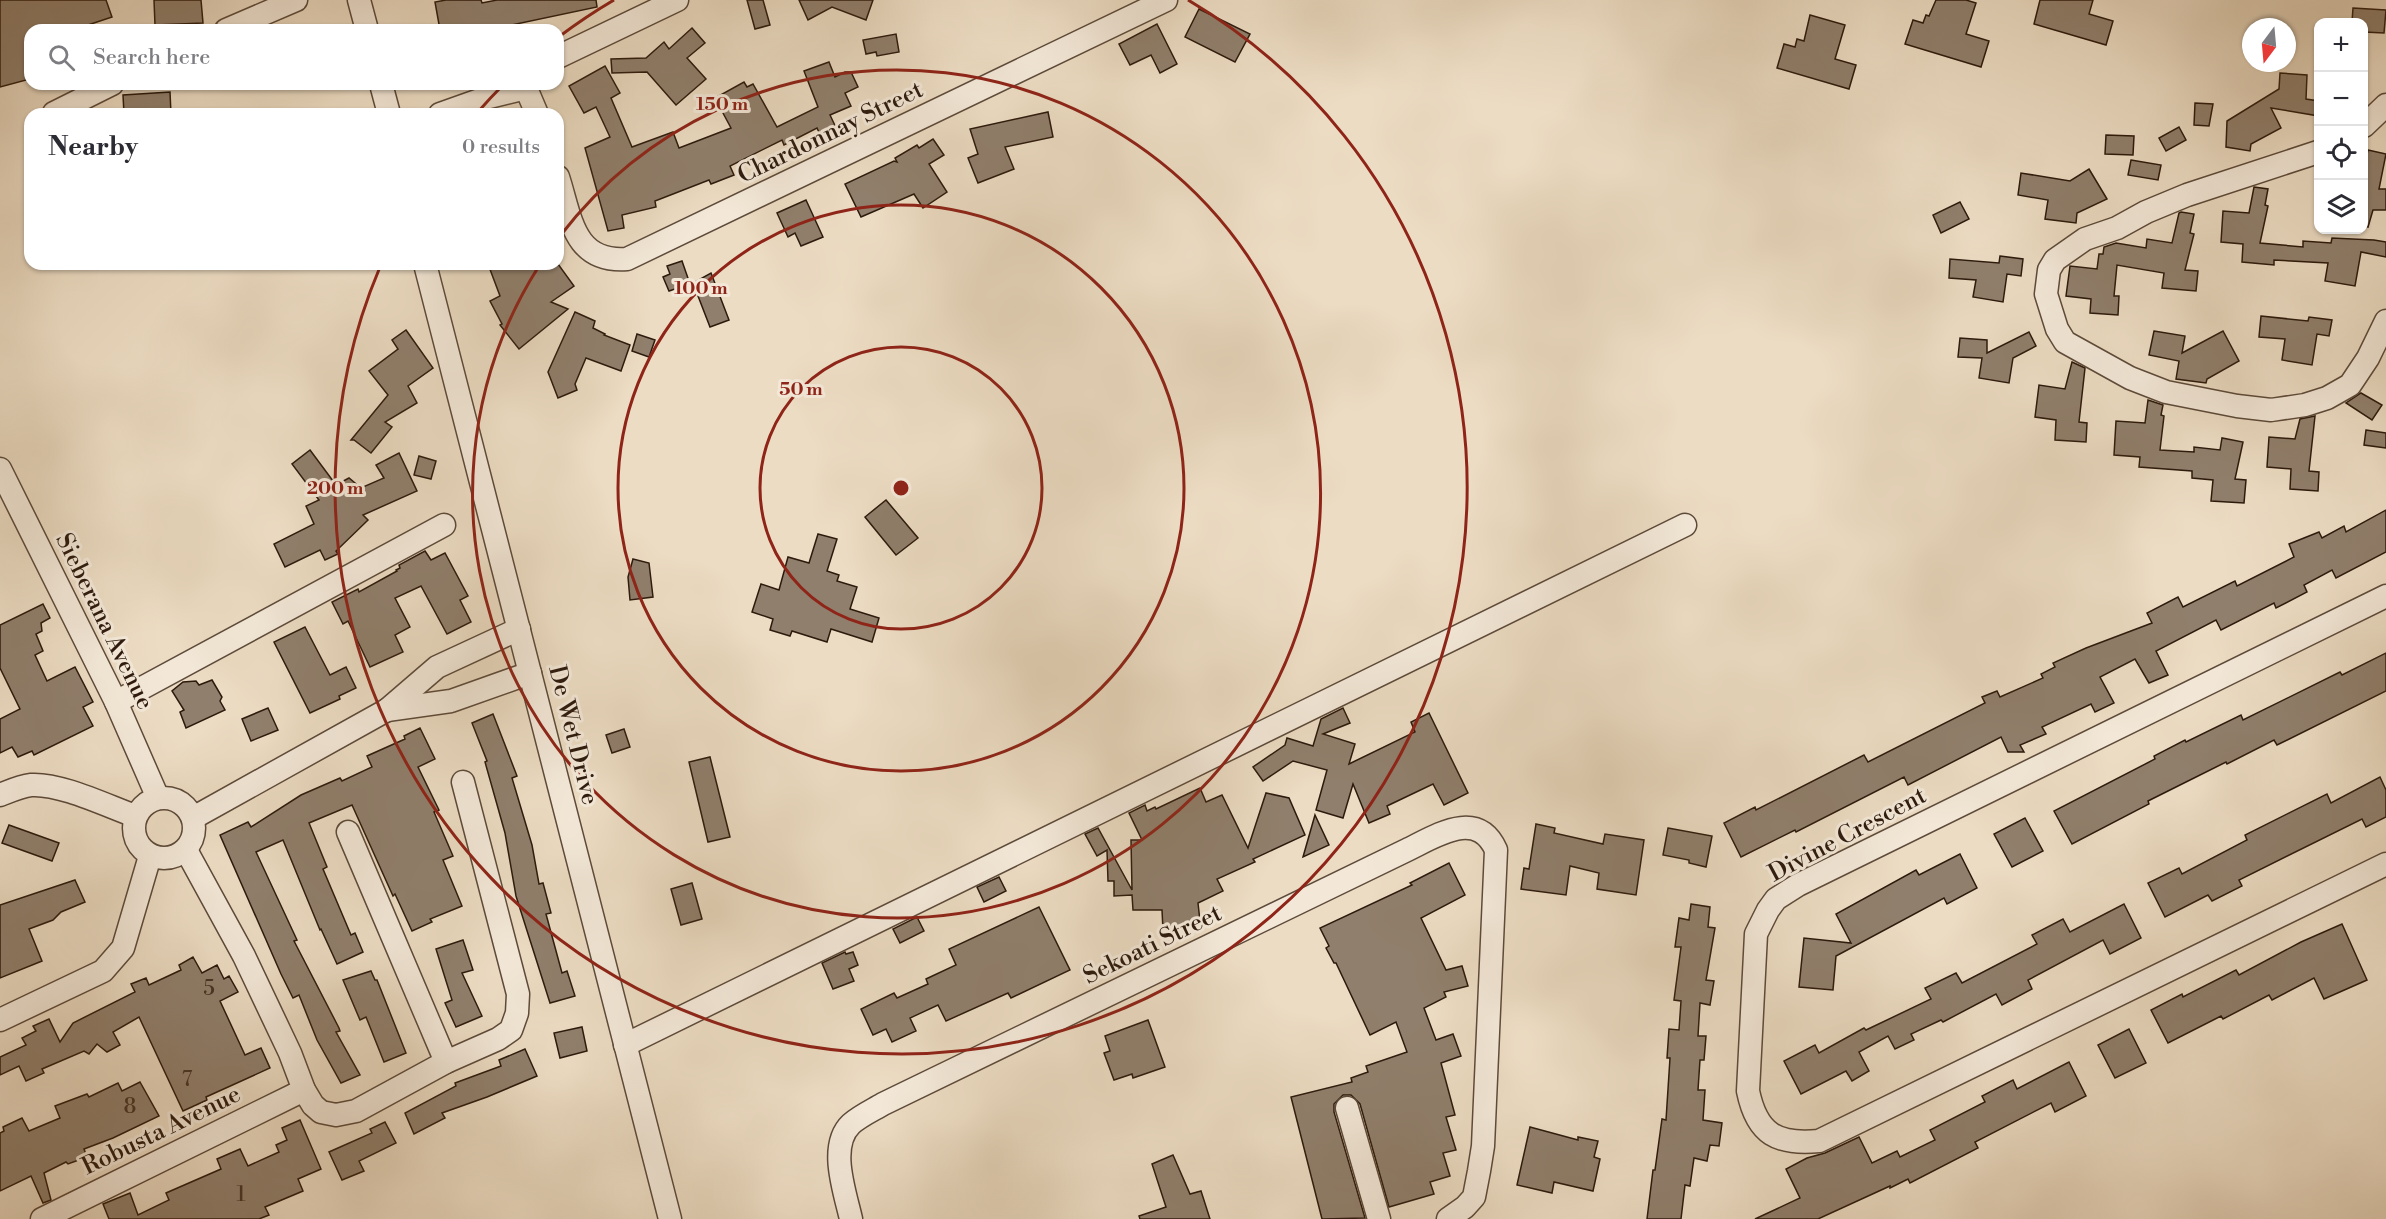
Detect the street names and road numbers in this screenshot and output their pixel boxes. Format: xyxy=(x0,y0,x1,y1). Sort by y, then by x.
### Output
street label: Chardonnay Street xyxy=(733,75,929,191)
street label: Sieberana Avenue xyxy=(48,528,160,715)
street label: De Wet Drive xyxy=(541,662,605,808)
street label: Divine Crescent xyxy=(1764,781,1932,889)
street label: Sekoati Street xyxy=(1078,898,1227,991)
street label: Robusta Avenue xyxy=(77,1079,246,1182)

